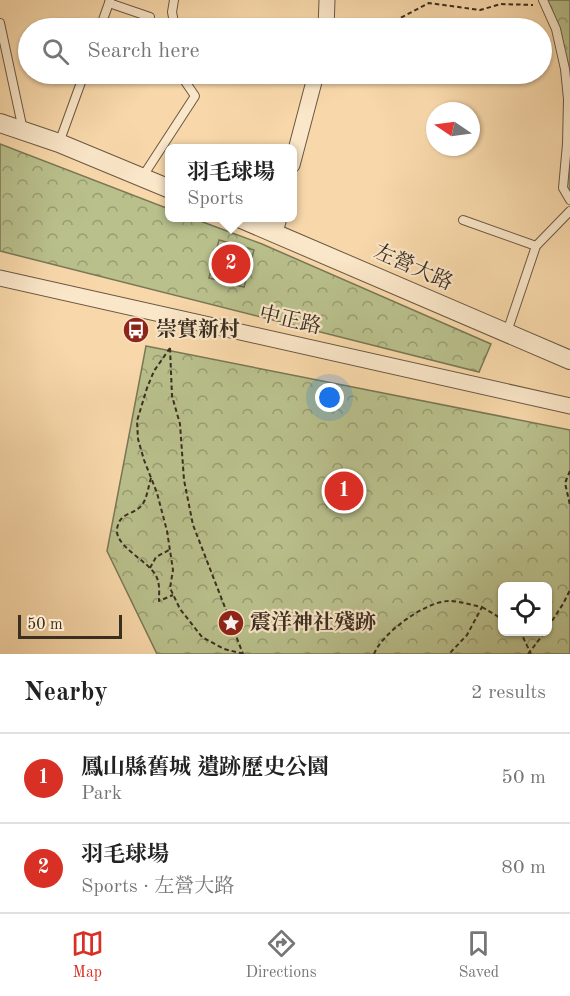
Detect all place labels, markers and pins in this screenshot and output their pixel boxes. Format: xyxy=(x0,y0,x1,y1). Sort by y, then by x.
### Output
pin: 2 xyxy=(212,242,250,286)
bus stop icon: 崇實新村 xyxy=(121,315,151,345)
place label: 崇實新村 xyxy=(156,317,240,341)
pin: 1 xyxy=(324,468,364,514)
place icon: 震洋神社殘跡 xyxy=(216,608,246,638)
place label: 震洋神社殘跡 xyxy=(250,610,376,634)

